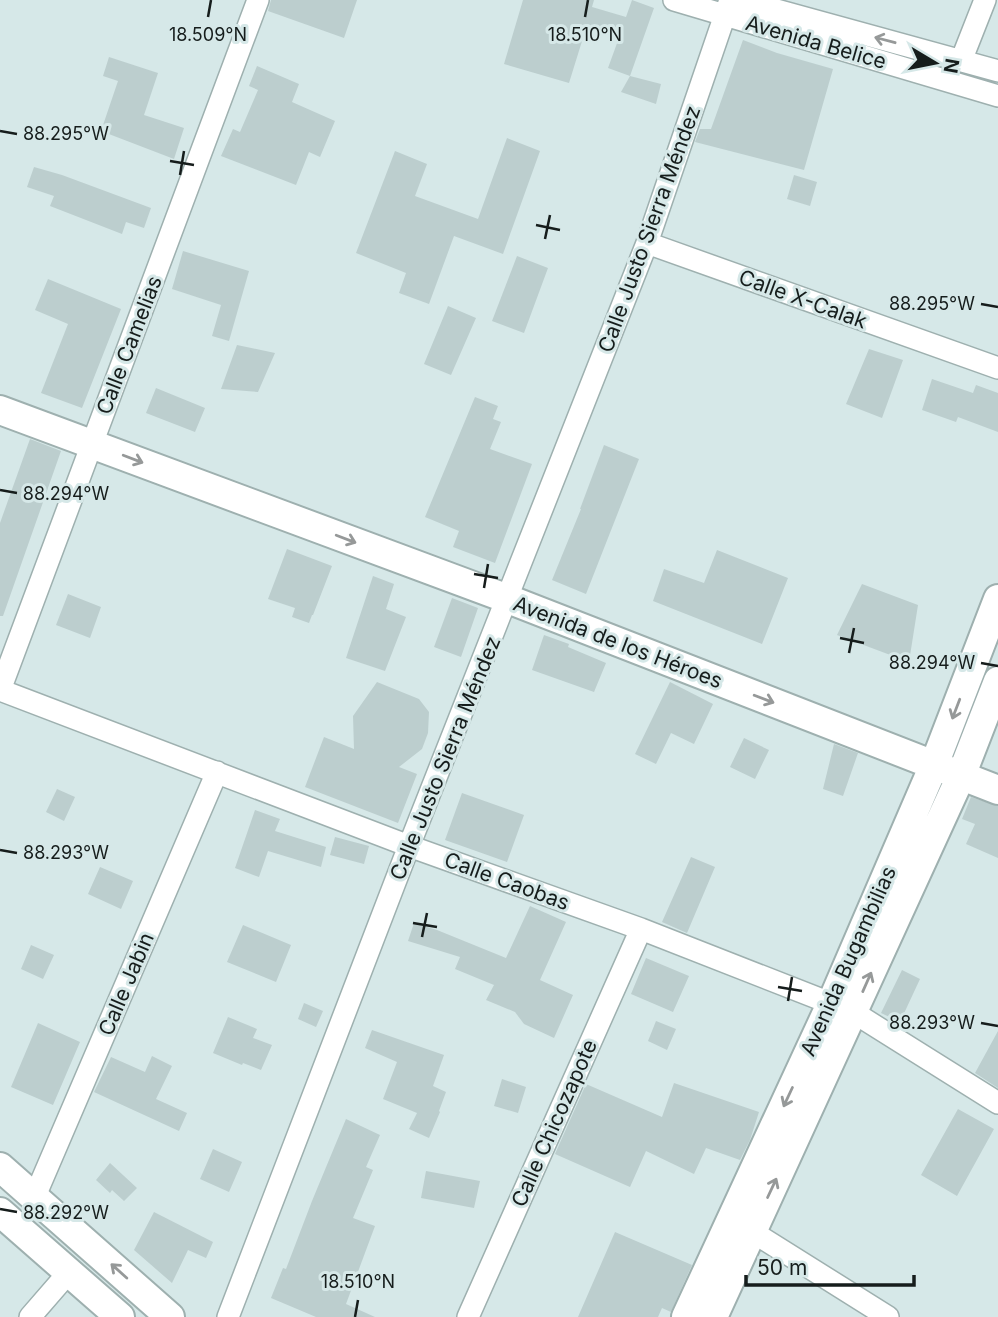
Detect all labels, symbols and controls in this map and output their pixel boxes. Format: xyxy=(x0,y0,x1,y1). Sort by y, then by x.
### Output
street label: Avenida Belice xyxy=(743,10,889,74)
text: 18.509°N xyxy=(169,24,247,45)
text: 18.510°N xyxy=(548,24,622,45)
north arrow xyxy=(900,28,970,98)
one-way arrow xyxy=(874,33,897,46)
text: N xyxy=(939,57,964,75)
street label: Calle Justo Sierra Méndez xyxy=(593,102,705,356)
text: 88.295°W xyxy=(23,123,109,144)
street label: Calle X-Calak xyxy=(736,264,871,334)
street label: Calle Camelias xyxy=(91,272,167,418)
text: 88.295°W xyxy=(889,293,975,314)
one-way arrow xyxy=(122,453,143,466)
text: 88.294°W xyxy=(23,483,109,504)
one-way arrow xyxy=(335,533,356,546)
street label: Avenida de los Héroes xyxy=(510,591,726,693)
street label: Calle Justo Sierra Méndez xyxy=(385,632,505,884)
text: 88.294°W xyxy=(889,652,975,673)
one-way arrow xyxy=(753,694,775,707)
one-way arrow xyxy=(948,697,961,719)
text: 88.293°W xyxy=(23,842,109,863)
street label: Calle Caobas xyxy=(441,847,573,915)
street label: Avenida Bugambilias xyxy=(795,862,901,1060)
street label: Calle Jabin xyxy=(93,929,159,1039)
one-way arrow xyxy=(861,971,874,993)
text: 88.293°W xyxy=(889,1012,975,1033)
street label: Calle Chicozapote xyxy=(506,1036,602,1210)
one-way arrow xyxy=(780,1086,794,1107)
one-way arrow xyxy=(766,1178,779,1199)
text: 88.292°W xyxy=(23,1202,109,1223)
scale bar xyxy=(746,1244,914,1288)
text: 50 m xyxy=(757,1255,807,1280)
one-way arrow xyxy=(111,1264,129,1280)
text: 18.510°N xyxy=(321,1271,395,1292)

